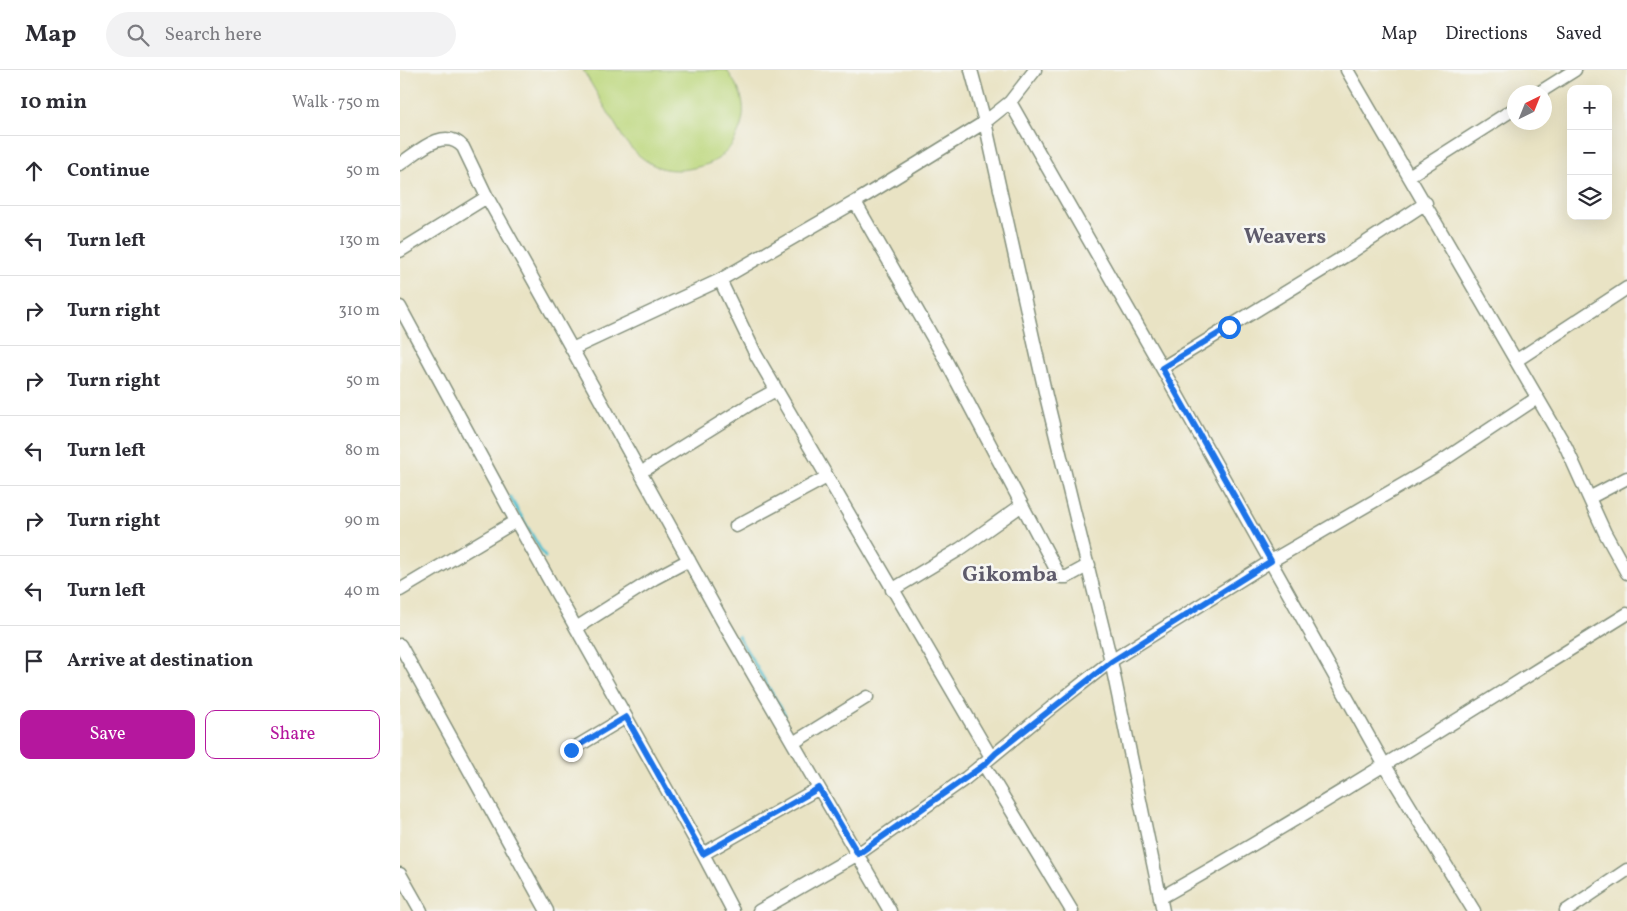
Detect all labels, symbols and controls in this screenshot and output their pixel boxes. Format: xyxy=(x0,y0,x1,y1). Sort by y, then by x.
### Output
search box xyxy=(106,12,456,57)
text: Map xyxy=(25,18,76,52)
icon: search xyxy=(124,21,152,49)
text: Search here xyxy=(164,22,262,48)
text: Map xyxy=(1381,22,1417,47)
text: Directions xyxy=(1445,22,1528,47)
text: Saved xyxy=(1556,22,1602,47)
north arrow xyxy=(1507,85,1552,130)
map controls xyxy=(1567,85,1612,220)
button: + xyxy=(1567,85,1612,130)
text: 10 min xyxy=(20,88,87,117)
text: Walk · 750 m xyxy=(292,92,380,114)
button: − xyxy=(1567,130,1612,175)
icon: ahead xyxy=(20,157,48,185)
text: Continue xyxy=(67,158,150,184)
text: 50 m xyxy=(346,160,380,182)
button: layers xyxy=(1567,175,1612,220)
district label: Weavers xyxy=(1244,223,1326,252)
icon: left xyxy=(20,227,48,255)
text: Turn left xyxy=(67,228,146,254)
text: 130 m xyxy=(339,230,380,252)
icon: right xyxy=(20,297,48,325)
text: Turn right xyxy=(67,298,160,324)
text: 310 m xyxy=(339,300,380,322)
route start xyxy=(1218,316,1241,339)
icon: right xyxy=(20,367,48,395)
text: Turn right xyxy=(67,368,160,394)
text: 50 m xyxy=(346,370,380,392)
icon: left xyxy=(20,437,48,465)
text: Turn left xyxy=(67,438,146,464)
text: 80 m xyxy=(345,440,380,462)
icon: right xyxy=(20,507,48,535)
text: Turn right xyxy=(67,508,160,534)
text: 90 m xyxy=(344,510,380,532)
district label: Gikomba xyxy=(962,560,1058,591)
icon: left xyxy=(20,577,48,605)
text: Turn left xyxy=(67,578,146,604)
text: 40 m xyxy=(344,580,380,602)
icon: arrive xyxy=(20,647,48,675)
text: Arrive at destination xyxy=(67,648,253,674)
button: Save xyxy=(20,710,195,759)
button: Share xyxy=(205,710,380,759)
route end xyxy=(560,739,583,762)

